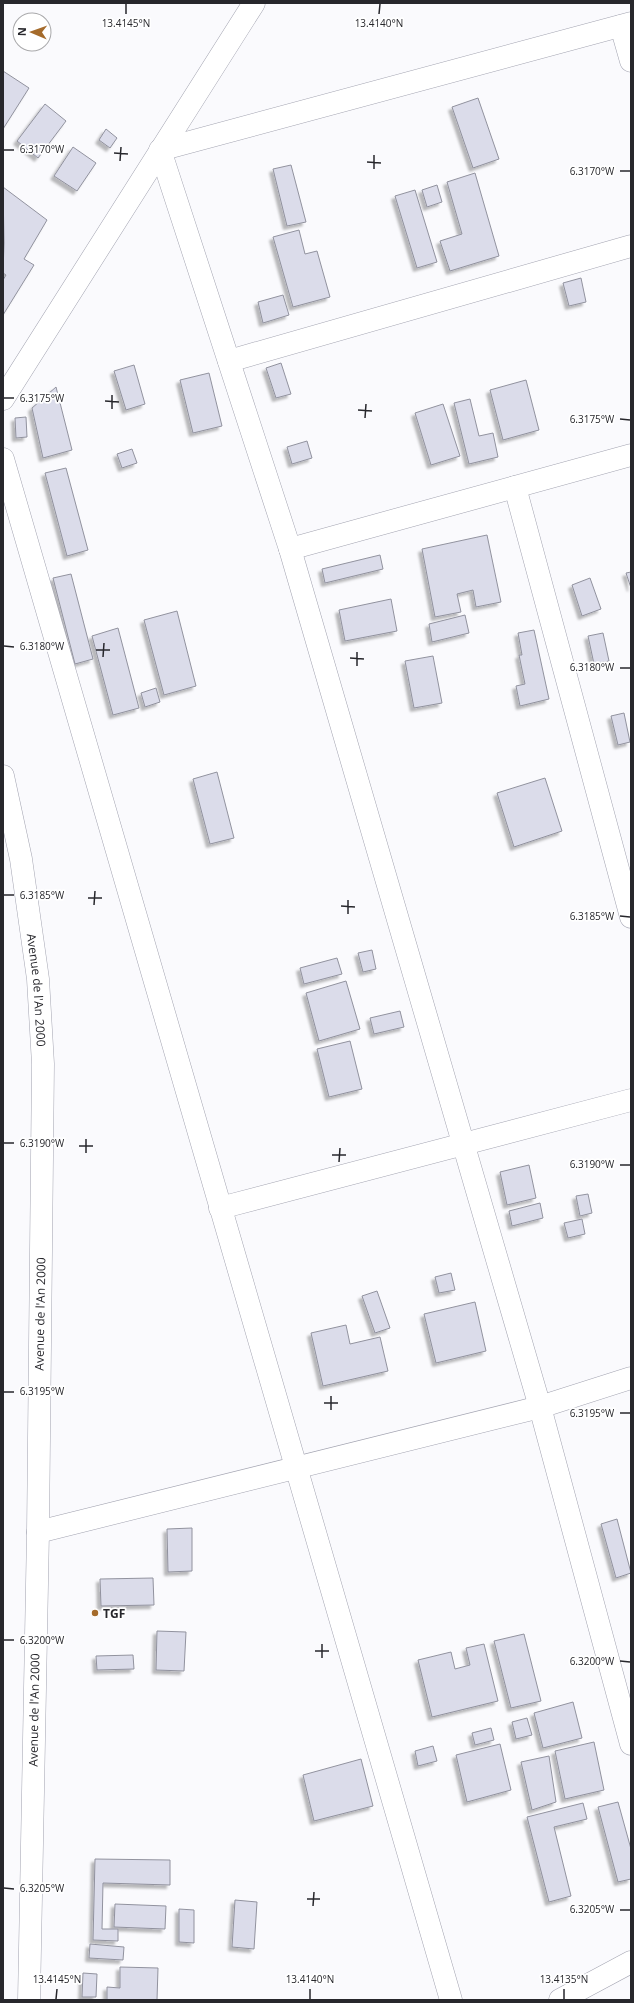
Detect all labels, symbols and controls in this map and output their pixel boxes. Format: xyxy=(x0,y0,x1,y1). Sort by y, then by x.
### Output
north arrow xyxy=(12,12,52,52)
text: 13.4145°N xyxy=(102,16,150,30)
text: 13.4140°N xyxy=(355,16,403,30)
text: N xyxy=(14,27,29,36)
text: 6.3170°W xyxy=(20,142,65,156)
text: 6.3170°W xyxy=(570,164,615,178)
text: 6.3175°W xyxy=(20,391,65,405)
text: 6.3175°W xyxy=(570,412,615,426)
text: 6.3180°W xyxy=(20,639,65,653)
text: 6.3180°W xyxy=(570,660,615,674)
text: 6.3185°W xyxy=(20,888,65,902)
text: 6.3185°W xyxy=(570,909,615,923)
street label: Avenue de l'An 2000 xyxy=(23,932,50,1047)
text: 6.3190°W xyxy=(20,1136,65,1150)
text: 6.3190°W xyxy=(570,1157,615,1171)
street label: Avenue de l'An 2000 xyxy=(31,1257,49,1371)
text: 6.3195°W xyxy=(20,1384,65,1398)
text: 6.3195°W xyxy=(570,1406,615,1420)
place label: TGF xyxy=(103,1605,125,1622)
marker: TGF xyxy=(90,1608,100,1618)
text: 6.3200°W xyxy=(20,1633,65,1647)
street label: Avenue de l'An 2000 xyxy=(25,1653,43,1767)
text: 6.3200°W xyxy=(570,1654,615,1668)
text: 6.3205°W xyxy=(20,1881,65,1895)
text: 6.3205°W xyxy=(570,1902,615,1916)
text: 13.4145°N xyxy=(33,1972,81,1986)
text: 13.4140°N xyxy=(286,1972,334,1986)
text: 13.4135°N xyxy=(540,1972,588,1986)

